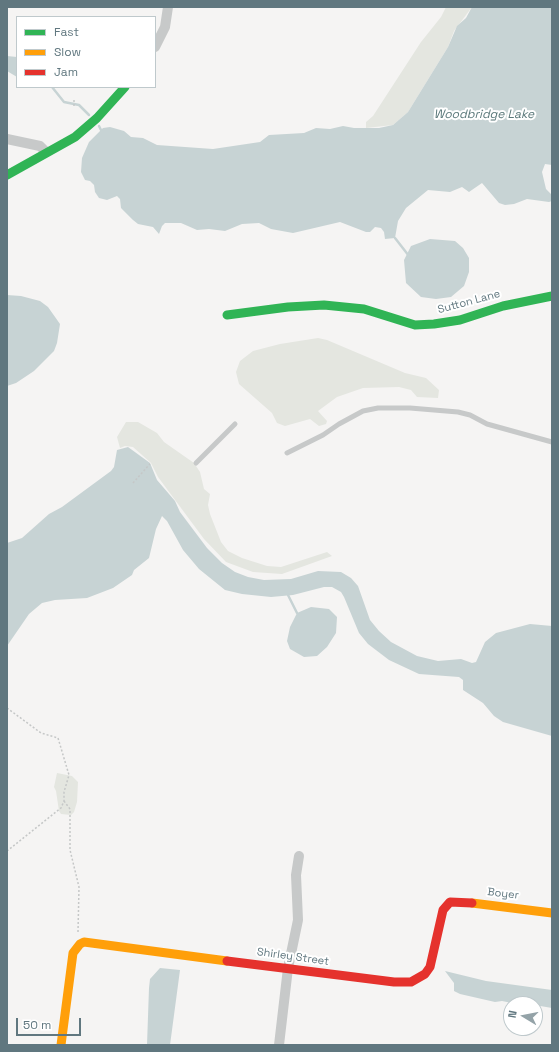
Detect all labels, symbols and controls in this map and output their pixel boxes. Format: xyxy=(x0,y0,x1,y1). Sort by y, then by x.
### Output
legend xyxy=(16,16,156,88)
text: Fast xyxy=(54,24,79,40)
text: Slow xyxy=(54,44,81,60)
text: Jam xyxy=(54,64,78,80)
water label: Woodbridge Lake xyxy=(434,108,534,122)
street label: Sutton Lane xyxy=(436,287,502,317)
street label: Boyer xyxy=(487,886,519,902)
street label: Shirley Street xyxy=(256,945,330,969)
north arrow xyxy=(503,996,543,1036)
text: N xyxy=(505,1009,520,1019)
scale bar xyxy=(18,1010,83,1036)
text: 50 m xyxy=(23,1017,51,1033)

